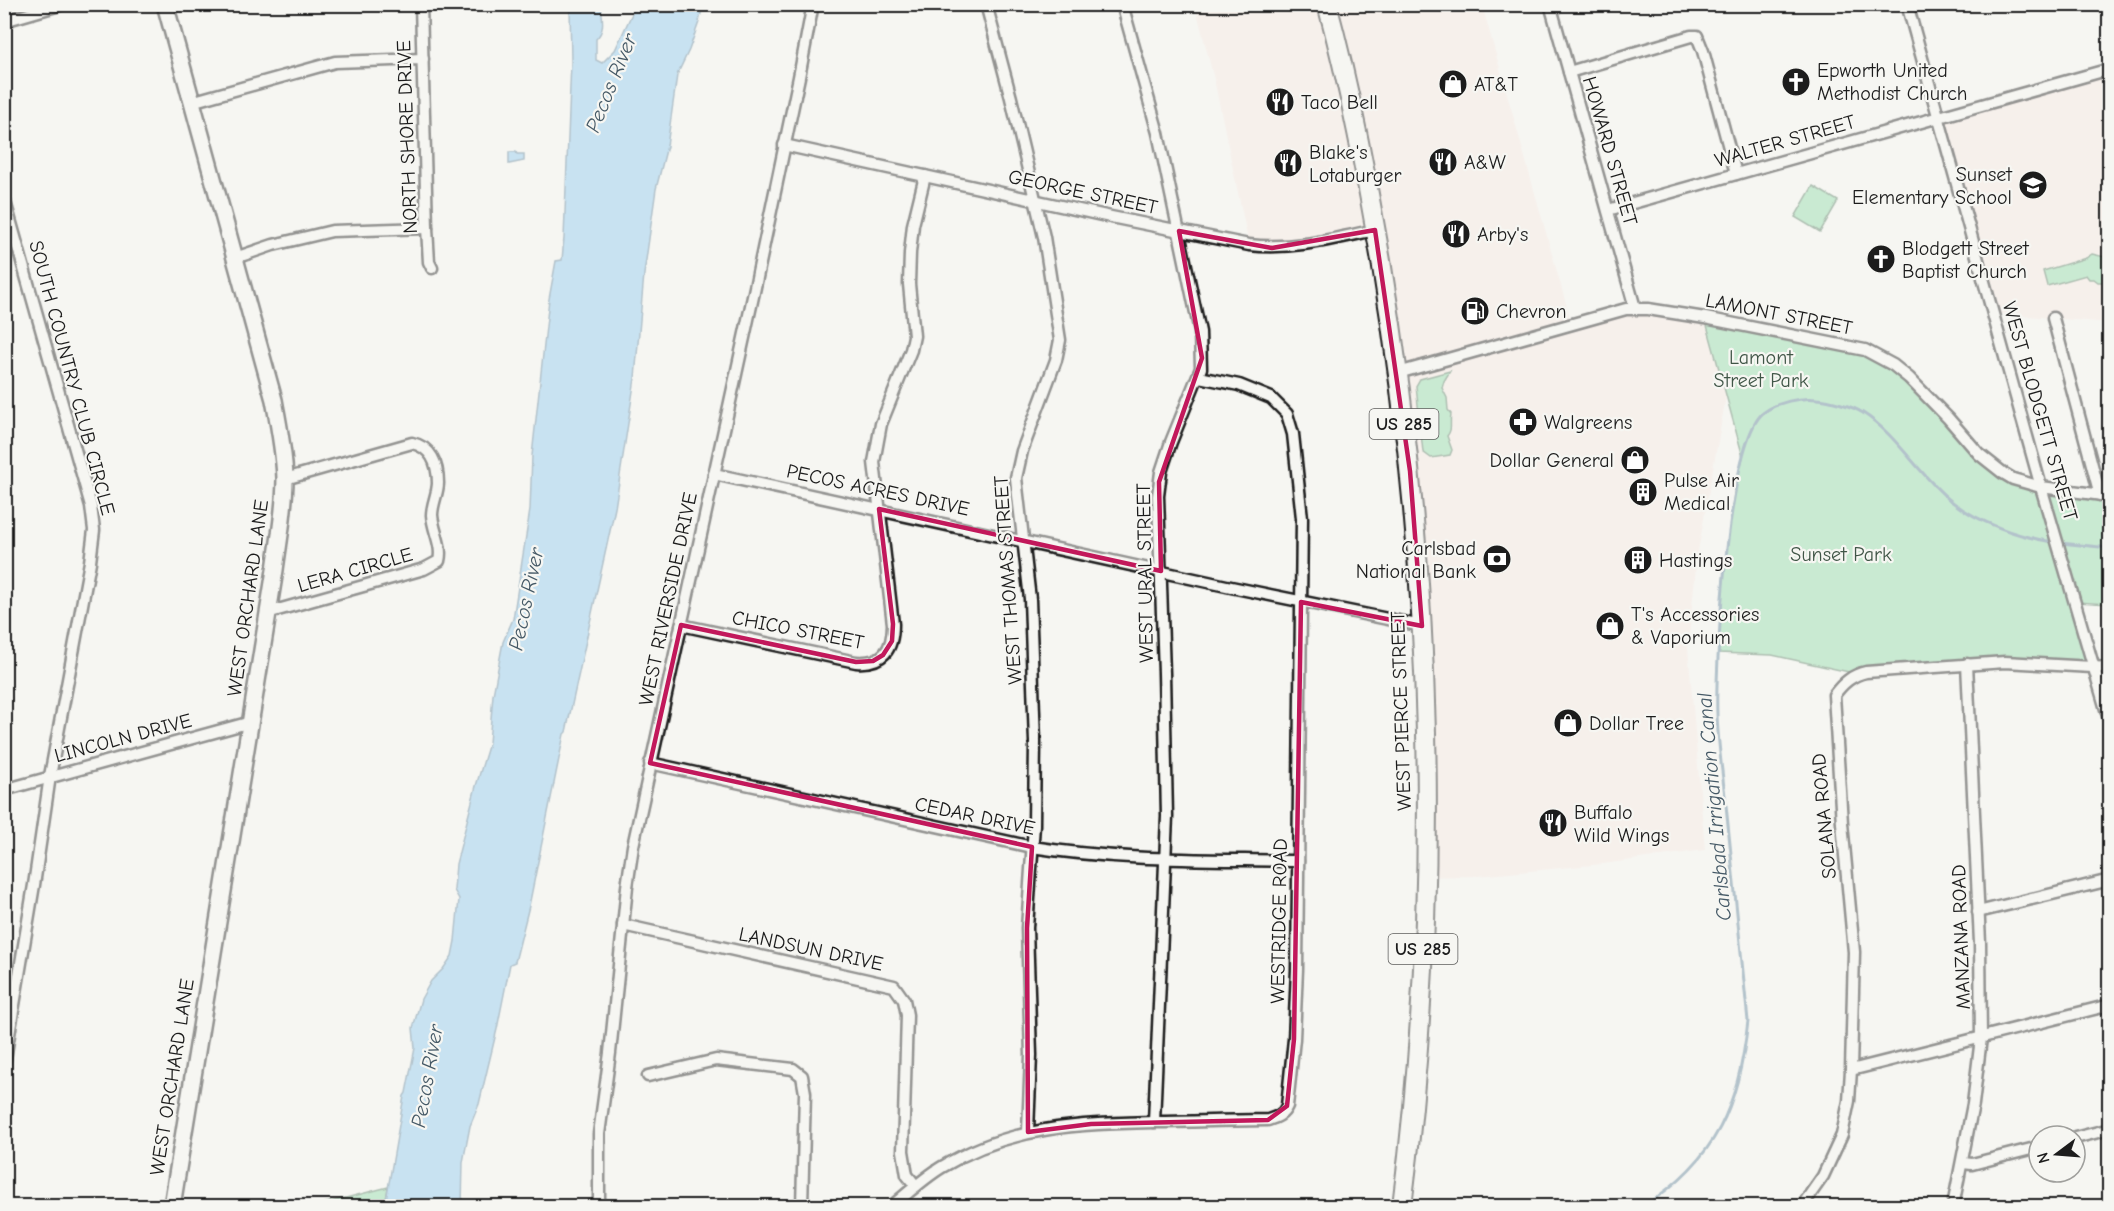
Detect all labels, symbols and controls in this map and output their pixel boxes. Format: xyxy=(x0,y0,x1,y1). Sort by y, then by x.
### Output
water label: Pecos River xyxy=(580,29,642,136)
street label: NORTH SHORE DRIVE xyxy=(392,40,422,234)
place label: Epworth United Methodist Church xyxy=(1817,59,1968,105)
church icon: Epworth United Methodist Church xyxy=(1780,66,1812,98)
shop icon: AT&T xyxy=(1437,68,1469,100)
place label: AT&T xyxy=(1474,73,1518,96)
street label: HOWARD STREET xyxy=(1578,74,1642,229)
restaurant icon: Taco Bell xyxy=(1264,86,1296,118)
place label: Taco Bell xyxy=(1301,91,1378,114)
street label: WALTER STREET xyxy=(1712,110,1858,172)
place label: Blake's Lotaburger xyxy=(1309,141,1401,187)
restaurant icon: A&W xyxy=(1427,146,1459,178)
restaurant icon: Blake's Lotaburger xyxy=(1272,147,1304,179)
place label: A&W xyxy=(1464,151,1507,174)
place label: Sunset Elementary School xyxy=(1852,163,2013,209)
street label: GEORGE STREET xyxy=(1006,165,1160,219)
school or university icon: Sunset Elementary School xyxy=(2017,169,2049,201)
restaurant icon: Arby's xyxy=(1440,218,1472,250)
place label: Arby's xyxy=(1477,223,1528,246)
place label: Blodgett Street Baptist Church xyxy=(1902,237,2030,283)
street label: SOUTH COUNTRY CLUB CIRCLE xyxy=(24,238,120,518)
church icon: Blodgett Street Baptist Church xyxy=(1865,243,1897,275)
street label: LAMONT STREET xyxy=(1703,288,1855,340)
fuel station icon: Chevron xyxy=(1459,295,1491,327)
street label: WEST BLODGETT STREET xyxy=(1998,299,2083,524)
place label: Chevron xyxy=(1496,300,1567,323)
park label: Lamont Street Park xyxy=(1713,346,1809,392)
pharmacy icon: Walgreens xyxy=(1507,406,1539,438)
road number: US 285 xyxy=(1370,409,1438,439)
place label: Walgreens xyxy=(1544,411,1632,434)
shop icon: Dollar General xyxy=(1619,444,1651,476)
place label: Dollar General xyxy=(1489,449,1614,472)
street label: PECOS ACRES DRIVE xyxy=(784,459,972,521)
place label: Pulse Air Medical xyxy=(1664,469,1739,515)
street label: WEST THOMAS STREET xyxy=(989,474,1027,685)
building icon: Pulse Air Medical xyxy=(1627,476,1659,508)
street label: WEST URAL STREET xyxy=(1132,482,1158,663)
street label: WEST RIVERSIDE DRIVE xyxy=(634,490,702,708)
street label: WEST ORCHARD LANE xyxy=(223,498,273,698)
place label: Carlsbad National Bank xyxy=(1356,537,1476,583)
street label: LERA CIRCLE xyxy=(295,543,415,597)
bank icon: Carlsbad National Bank xyxy=(1481,543,1513,575)
park label: Sunset Park xyxy=(1790,543,1892,566)
water label: Pecos River xyxy=(503,544,549,652)
building icon: Hastings xyxy=(1622,544,1654,576)
place label: Hastings xyxy=(1659,549,1732,572)
place label: T's Accessories & Vaporium xyxy=(1631,603,1759,649)
street label: CHICO STREET xyxy=(730,606,866,654)
street label: WEST PIERCE STREET xyxy=(1386,610,1416,811)
shop icon: T's Accessories & Vaporium xyxy=(1594,610,1626,642)
water label: Carlsbad Irrigation Canal xyxy=(1692,692,1736,922)
shop icon: Dollar Tree xyxy=(1552,707,1584,739)
street label: LINCOLN DRIVE xyxy=(52,709,194,767)
place label: Dollar Tree xyxy=(1589,712,1684,735)
street label: SOLANA ROAD xyxy=(1807,752,1841,880)
street label: CEDAR DRIVE xyxy=(913,792,1037,840)
place label: Buffalo Wild Wings xyxy=(1574,801,1669,847)
restaurant icon: Buffalo Wild Wings xyxy=(1537,807,1569,839)
street label: WESTRIDGE ROAD xyxy=(1266,838,1292,1004)
street label: MANZANA ROAD xyxy=(1947,864,1975,1010)
street label: LANDSUN DRIVE xyxy=(737,922,885,976)
road number: US 285 xyxy=(1388,934,1458,964)
street label: WEST ORCHARD LANE xyxy=(145,977,199,1177)
water label: Pecos River xyxy=(406,1021,448,1129)
north arrow xyxy=(2027,1124,2087,1184)
text: N xyxy=(2033,1150,2054,1165)

